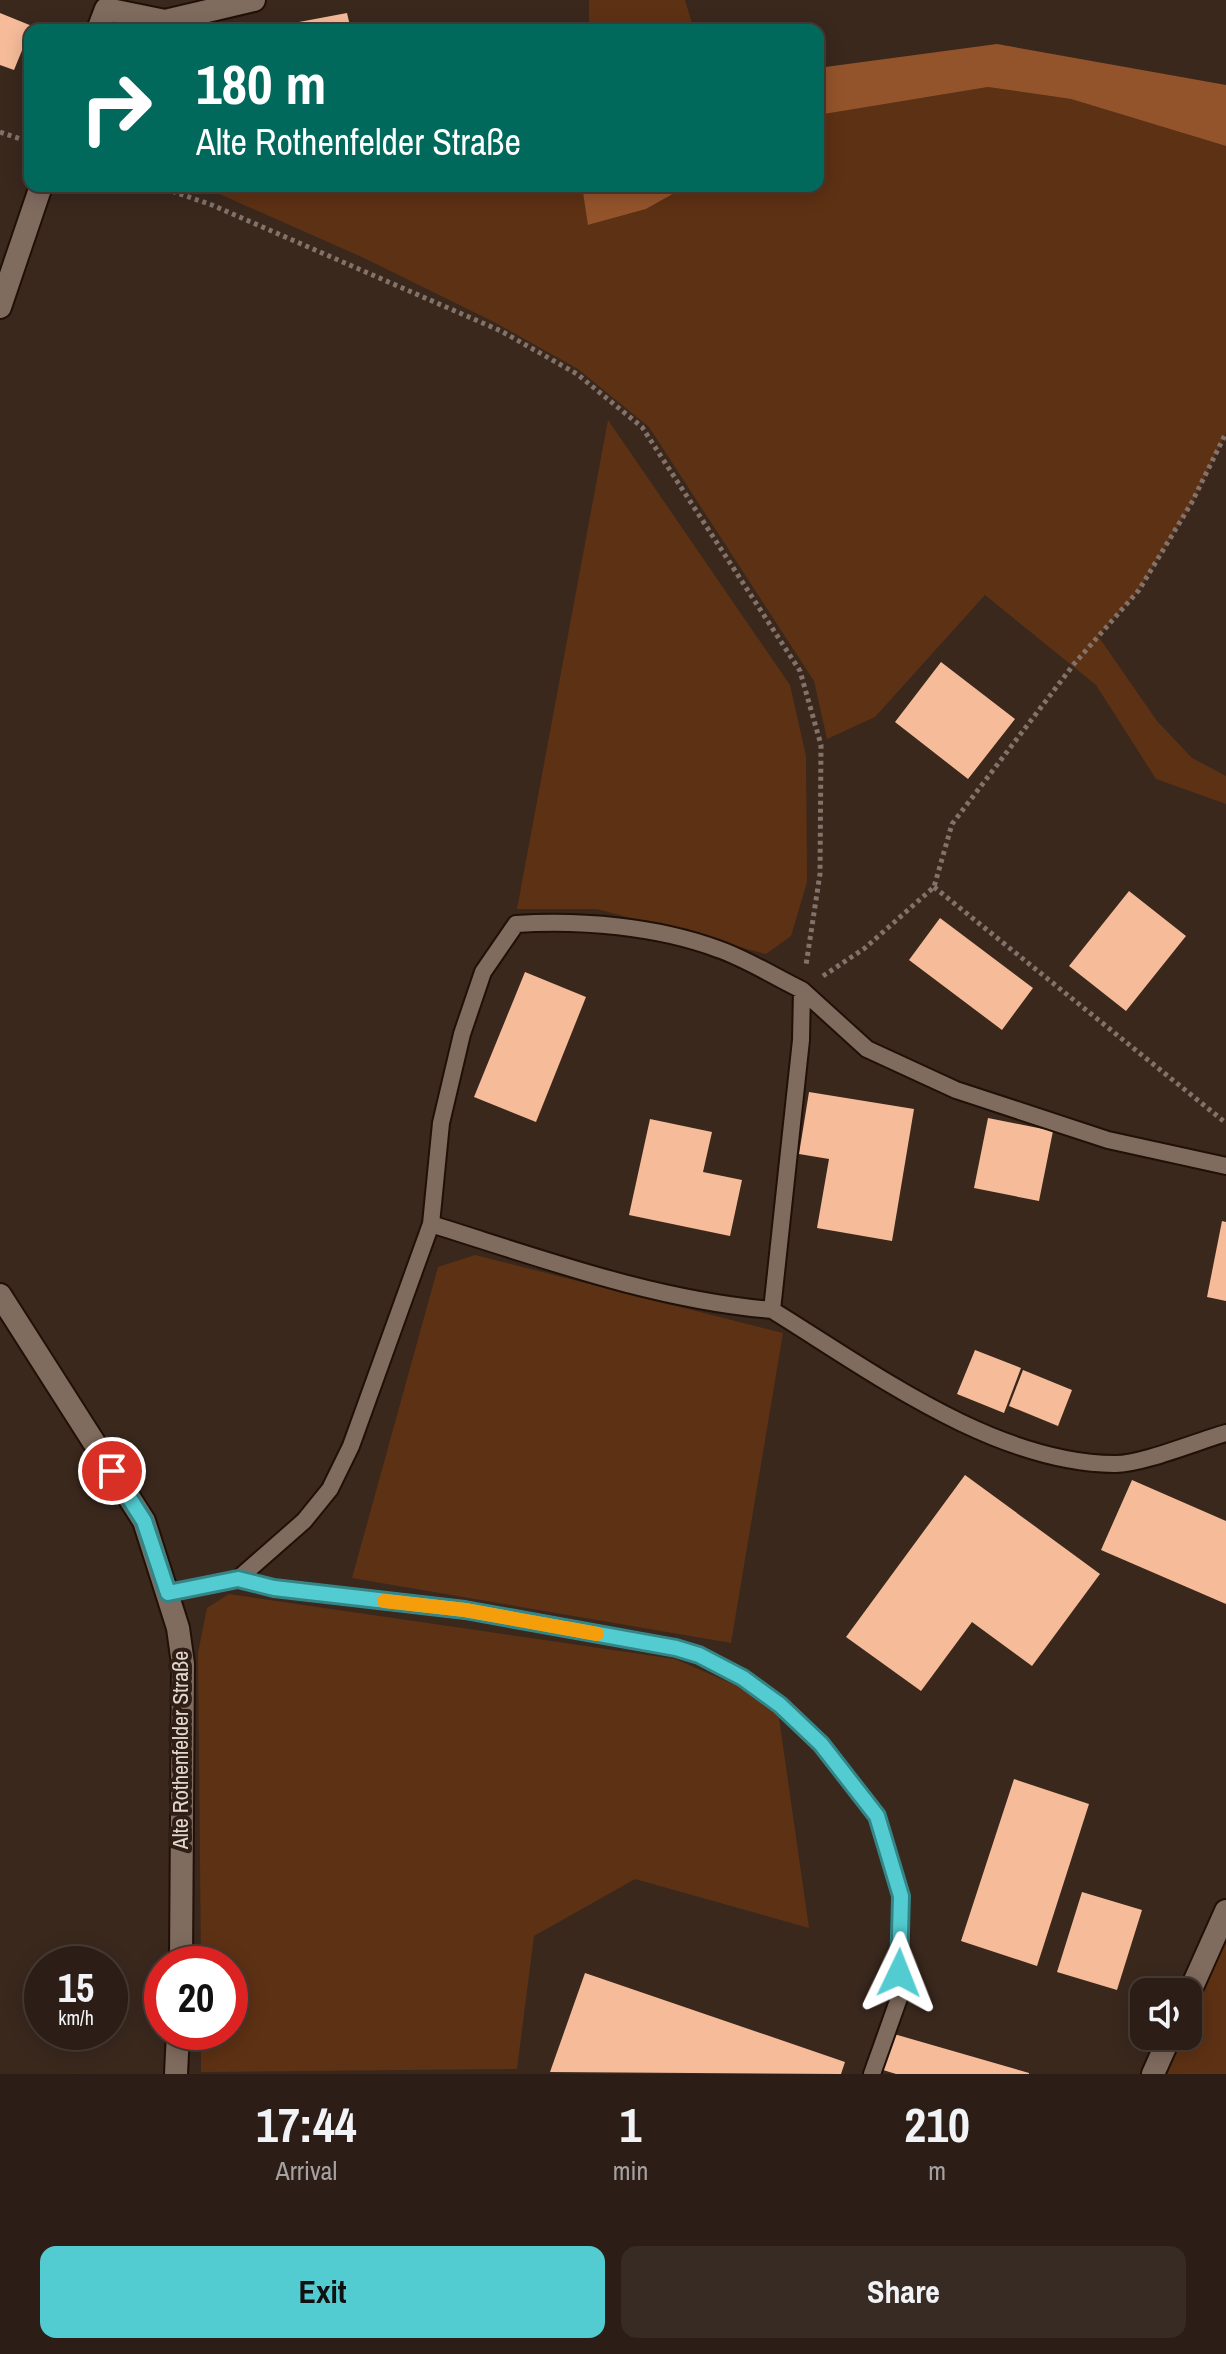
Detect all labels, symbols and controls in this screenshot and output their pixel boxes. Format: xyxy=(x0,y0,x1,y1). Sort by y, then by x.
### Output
text: 180 m xyxy=(196,46,326,121)
icon: right xyxy=(64,56,168,160)
text: Alte Rothenfelder Straße xyxy=(196,118,521,166)
pin xyxy=(78,1437,146,1505)
icon: arrive xyxy=(90,1449,134,1493)
street label: Alte Rothenfelder Straße xyxy=(165,1651,195,1850)
position arrow xyxy=(857,1931,941,2015)
speed limit sign: 20 xyxy=(144,1946,248,2050)
text: 15 xyxy=(58,1961,94,2014)
map controls xyxy=(1130,1978,1202,2050)
button: sound xyxy=(1130,1978,1202,2050)
text: km/h xyxy=(58,2004,94,2031)
text: 17:44 xyxy=(256,2092,357,2157)
text: 1 xyxy=(620,2092,641,2157)
text: 210 xyxy=(904,2092,970,2157)
text: Arrival xyxy=(276,2153,337,2188)
text: min xyxy=(613,2153,648,2188)
text: m xyxy=(928,2153,946,2188)
button: Exit xyxy=(40,2246,605,2338)
button: Share xyxy=(621,2246,1186,2338)

